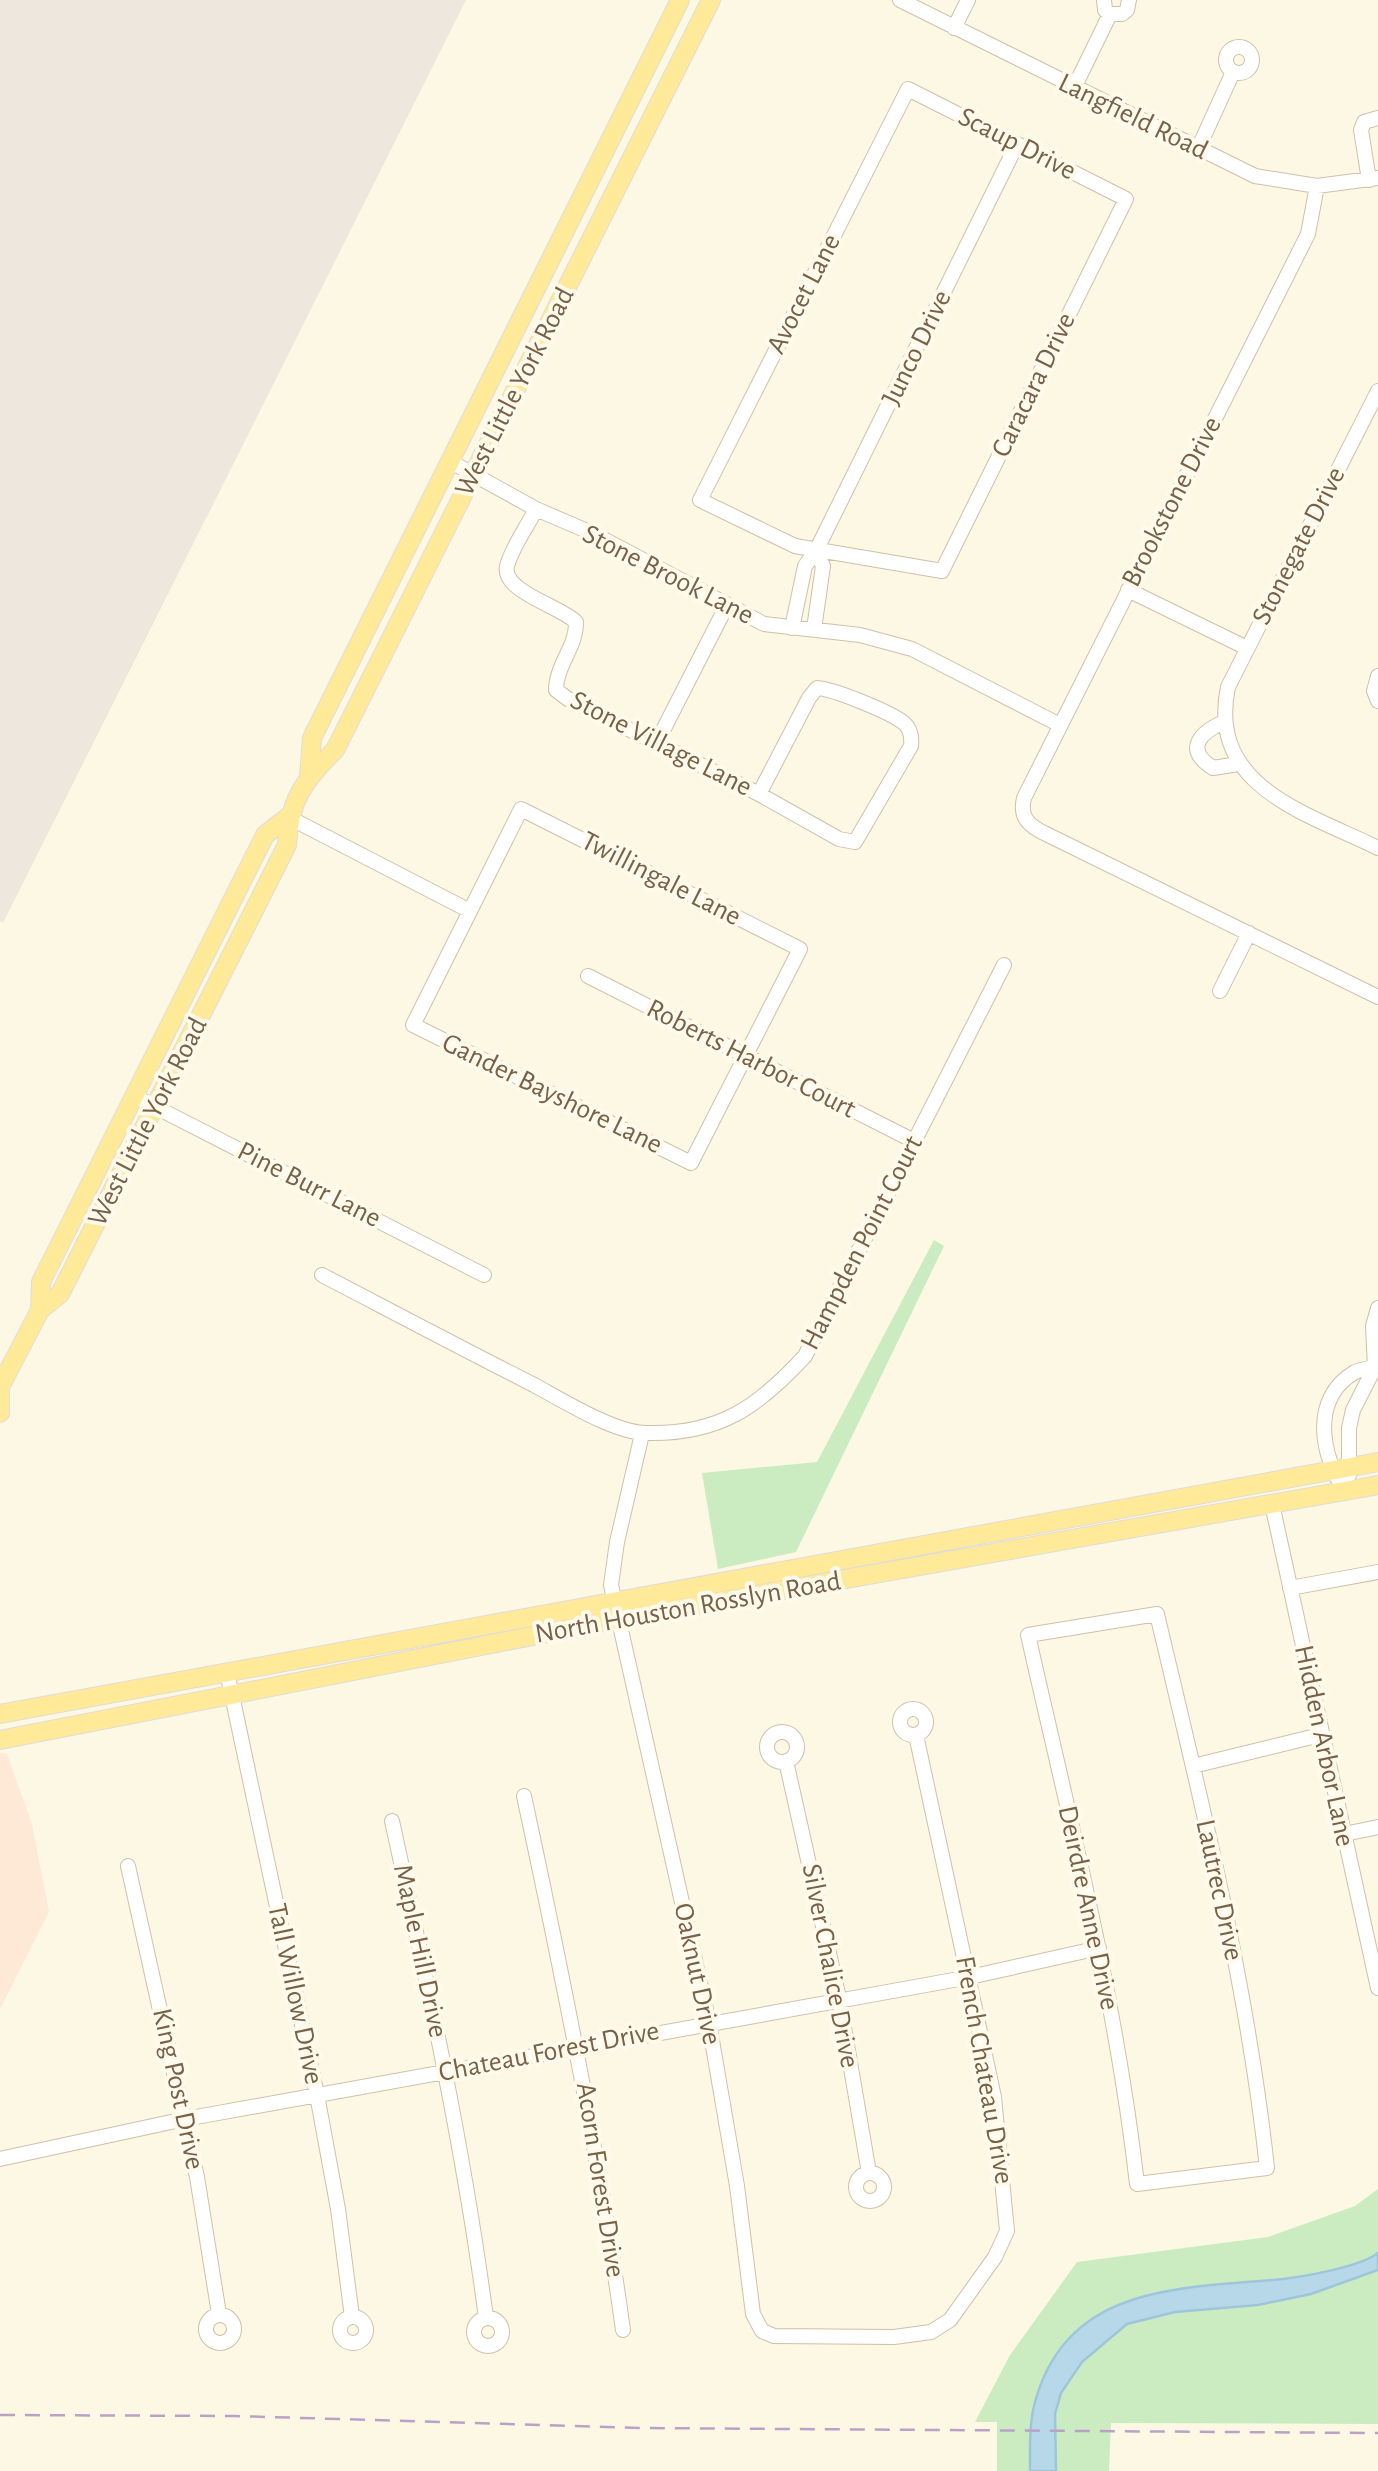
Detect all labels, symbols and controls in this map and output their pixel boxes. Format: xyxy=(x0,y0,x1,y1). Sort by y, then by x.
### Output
street label: Langfield Road xyxy=(1054,69,1212,165)
street label: Scaup Drive xyxy=(954,103,1080,185)
street label: Avocet Lane xyxy=(762,230,846,358)
street label: West Little York Road xyxy=(450,283,580,501)
street label: Junco Drive xyxy=(877,286,957,410)
street label: Caracara Drive xyxy=(987,308,1081,462)
street label: Brookstone Drive xyxy=(1117,413,1227,591)
street label: Stonegate Drive xyxy=(1247,463,1351,629)
street label: Stone Brook Lane xyxy=(578,520,758,630)
street label: Stone Village Lane xyxy=(566,686,756,802)
street label: Twillingale Lane xyxy=(577,827,745,931)
street label: Roberts Harbor Court xyxy=(642,994,860,1124)
street label: West Little York Road xyxy=(83,1013,213,1231)
street label: Gander Bayshore Lane xyxy=(438,1029,666,1159)
street label: Hampden Point Court xyxy=(796,1131,928,1355)
street label: Pine Burr Lane xyxy=(233,1137,385,1233)
street label: North Houston Rosslyn Road xyxy=(533,1567,843,1649)
street label: Hidden Arbor Lane xyxy=(1289,1643,1359,1849)
street label: Deirdre Anne Drive xyxy=(1053,1803,1123,2013)
street label: Lautrec Drive xyxy=(1190,1817,1248,1963)
street label: Maple Hill Drive xyxy=(388,1862,452,2040)
street label: Silver Chalice Drive xyxy=(796,1862,864,2070)
street label: Tall Willow Drive xyxy=(262,1901,328,2087)
street label: Oaknut Drive xyxy=(668,1901,726,2047)
street label: French Chateau Drive xyxy=(950,1954,1018,2186)
street label: King Post Drive xyxy=(147,2006,209,2172)
street label: Chateau Forest Drive xyxy=(436,2017,662,2087)
street label: Acorn Forest Drive xyxy=(571,2081,629,2279)

